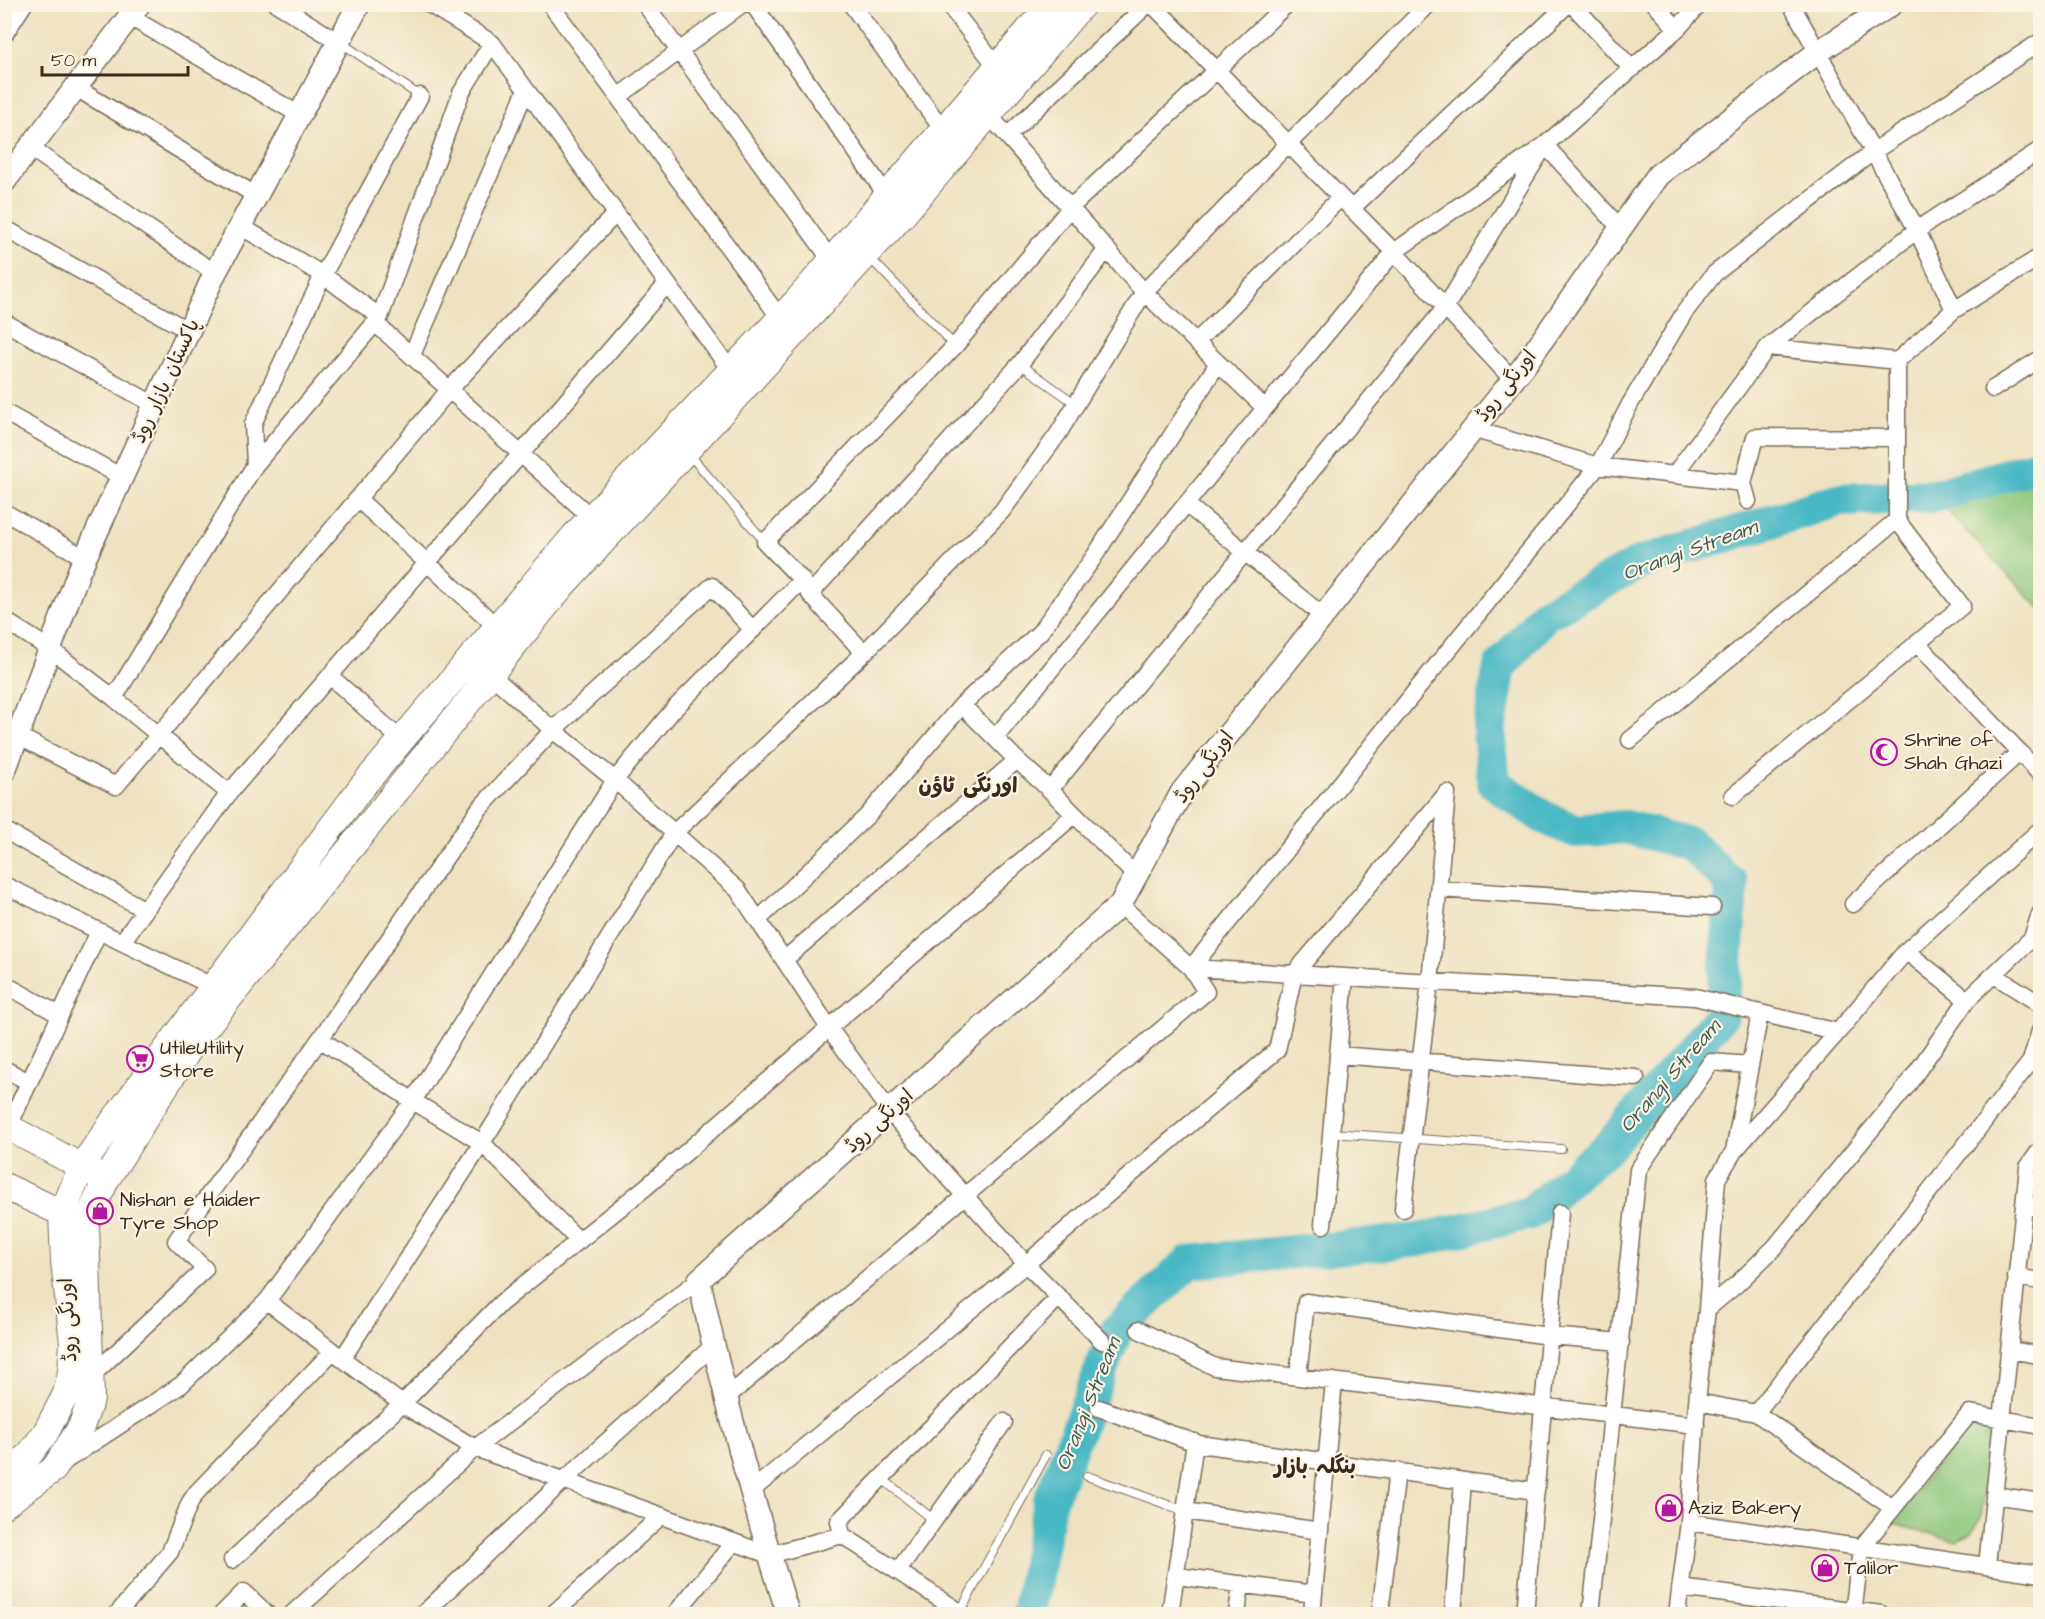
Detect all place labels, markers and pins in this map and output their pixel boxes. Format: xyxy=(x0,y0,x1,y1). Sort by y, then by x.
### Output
place label: Shrine of Shah Ghazi xyxy=(1904,726,2002,777)
mosque icon: Shrine of Shah Ghazi xyxy=(1869,737,1899,767)
place label: UtileUtility Store xyxy=(160,1034,244,1085)
supermarket icon: UtileUtility Store xyxy=(125,1044,155,1074)
place label: Nishan e Haider Tyre Shop xyxy=(120,1186,260,1238)
shop icon: Nishan e Haider Tyre Shop xyxy=(85,1196,115,1226)
shop icon: Aziz Bakery xyxy=(1654,1493,1684,1523)
place label: Aziz Bakery xyxy=(1688,1494,1801,1523)
shop icon: Talilor xyxy=(1810,1553,1840,1583)
place label: Talilor xyxy=(1844,1554,1898,1582)

